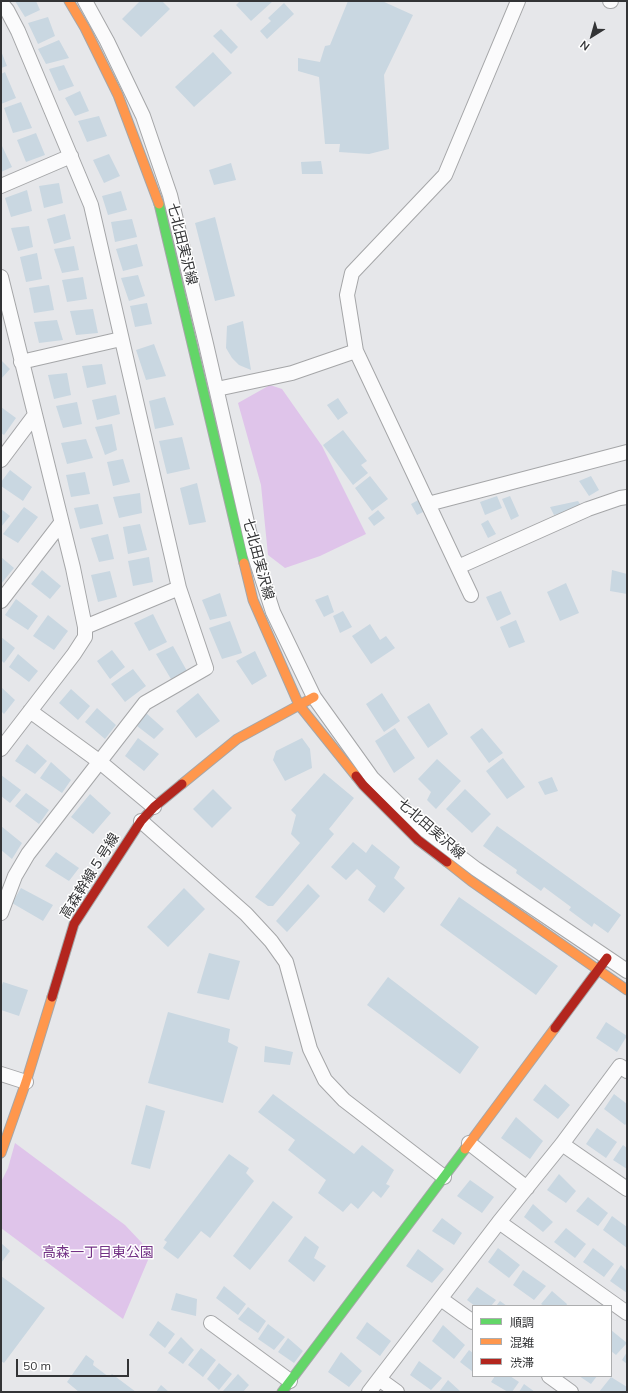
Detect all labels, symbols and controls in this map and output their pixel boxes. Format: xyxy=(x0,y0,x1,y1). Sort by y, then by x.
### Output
north arrow xyxy=(572,16,612,56)
text: N xyxy=(577,37,592,54)
street label: 七北田実沢線 xyxy=(164,201,200,287)
street label: 七北田実沢線 xyxy=(239,516,277,602)
street label: 七北田実沢線 xyxy=(394,795,468,863)
street label: 高森幹線５号線 xyxy=(57,830,123,922)
park label: 高森一丁目東公園 xyxy=(42,1245,154,1261)
legend xyxy=(472,1305,612,1377)
text: 順調 xyxy=(510,1315,534,1330)
text: 混雑 xyxy=(510,1335,534,1350)
scale bar xyxy=(18,1351,131,1377)
text: 渋滞 xyxy=(510,1355,534,1370)
text: 50 m xyxy=(23,1358,51,1373)

